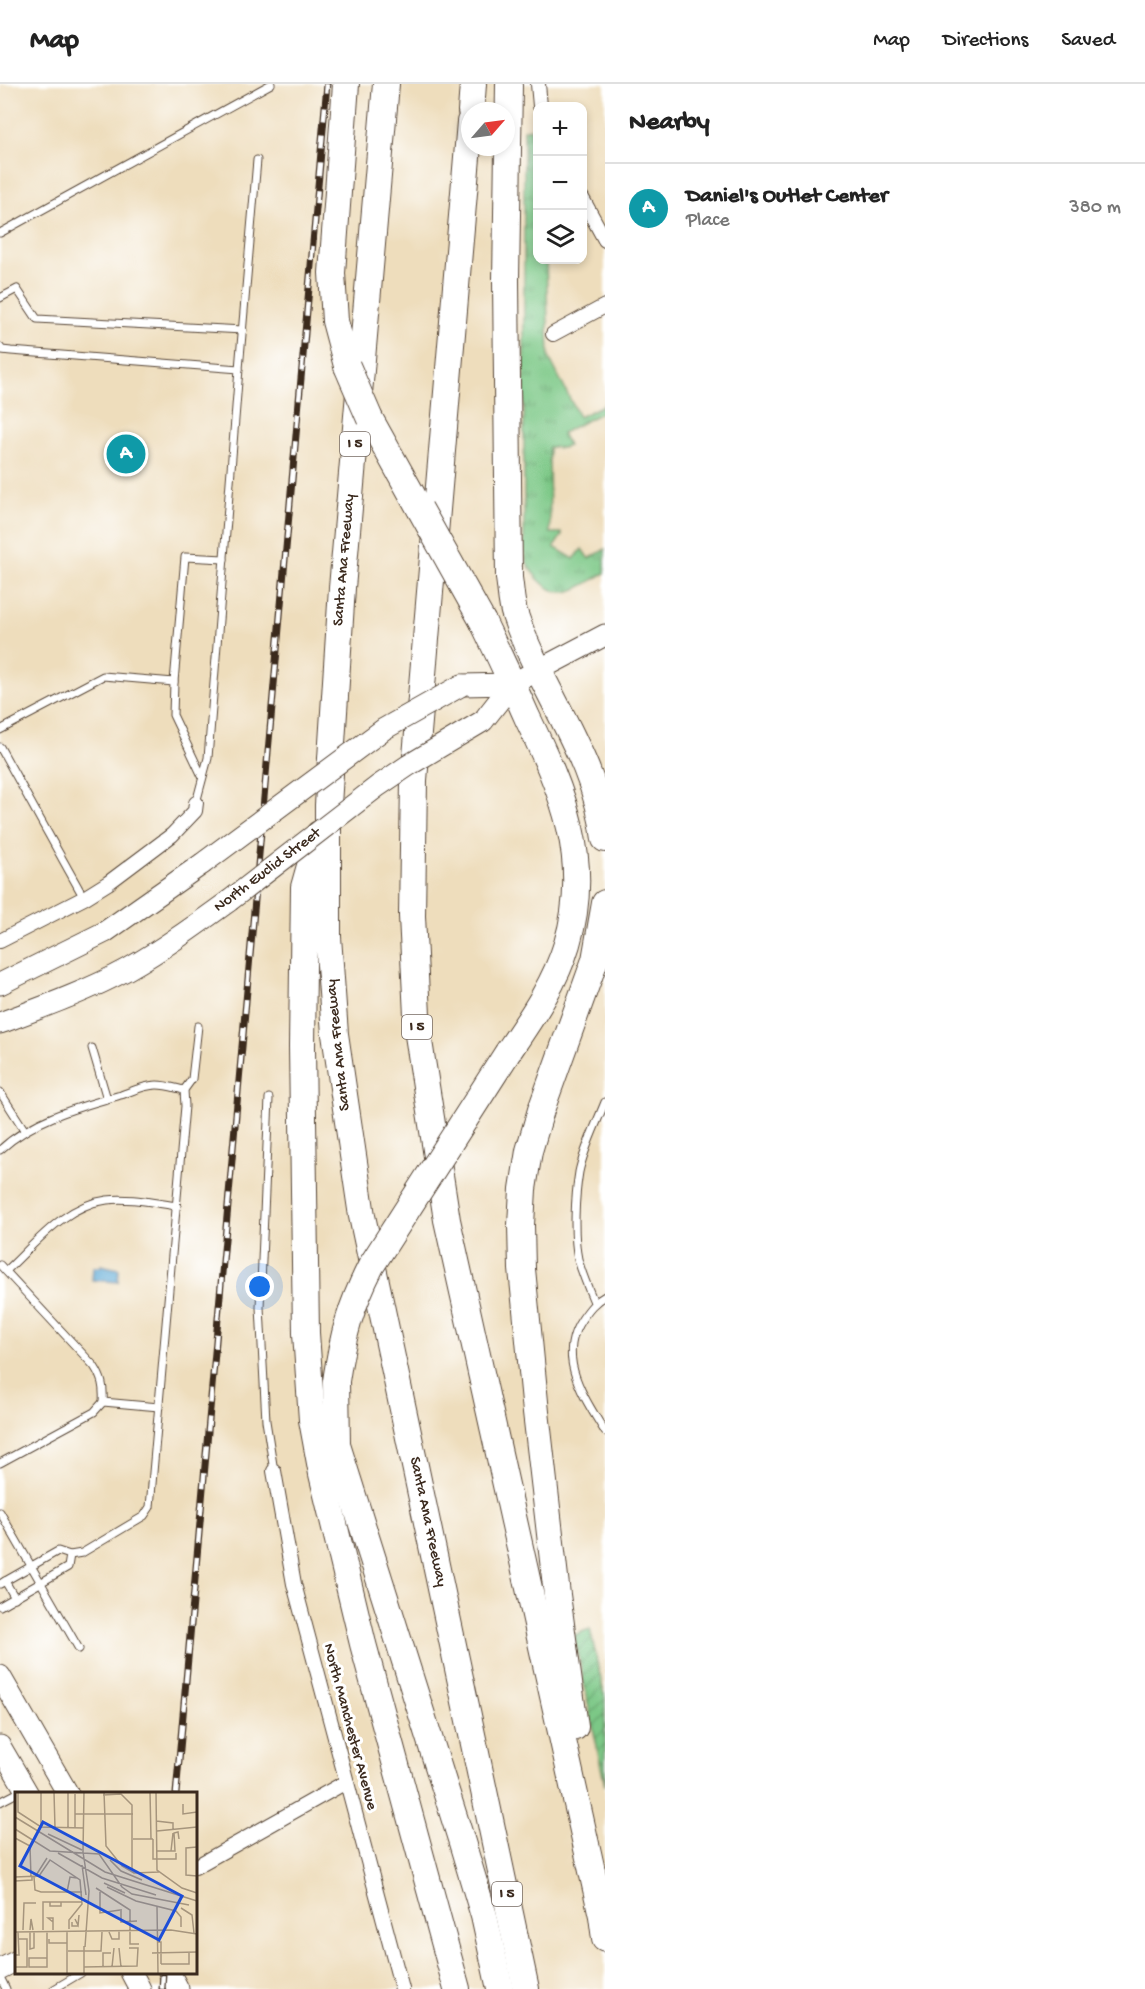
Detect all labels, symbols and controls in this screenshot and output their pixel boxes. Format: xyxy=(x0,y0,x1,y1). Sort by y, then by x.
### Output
text: Map xyxy=(30,25,79,58)
text: Map xyxy=(873,29,910,54)
text: Directions xyxy=(943,29,1028,54)
text: Saved xyxy=(1061,29,1115,54)
north arrow xyxy=(461,102,515,156)
map controls xyxy=(533,102,587,264)
button: + xyxy=(533,102,587,156)
text: Nearby xyxy=(629,108,710,139)
button: − xyxy=(533,156,587,210)
text: Daniel's Outlet Center xyxy=(686,184,888,210)
text: A xyxy=(643,197,654,220)
text: 380 m xyxy=(1069,197,1121,220)
button: layers xyxy=(533,210,587,264)
text: Place xyxy=(686,210,730,233)
pin: A xyxy=(106,432,146,476)
road number: I 5 xyxy=(340,432,370,456)
street label: Santa Ana Freeway xyxy=(330,493,360,627)
street label: North Euclid Street xyxy=(211,824,326,917)
street label: Santa Ana Freeway xyxy=(323,978,355,1112)
road number: I 5 xyxy=(402,1015,432,1039)
your location xyxy=(245,1272,274,1301)
street label: Santa Ana Freeway xyxy=(404,1455,450,1589)
street label: North Manchester Avenue xyxy=(318,1642,381,1813)
inset map xyxy=(15,1792,196,1974)
road number: I 5 xyxy=(492,1882,522,1906)

